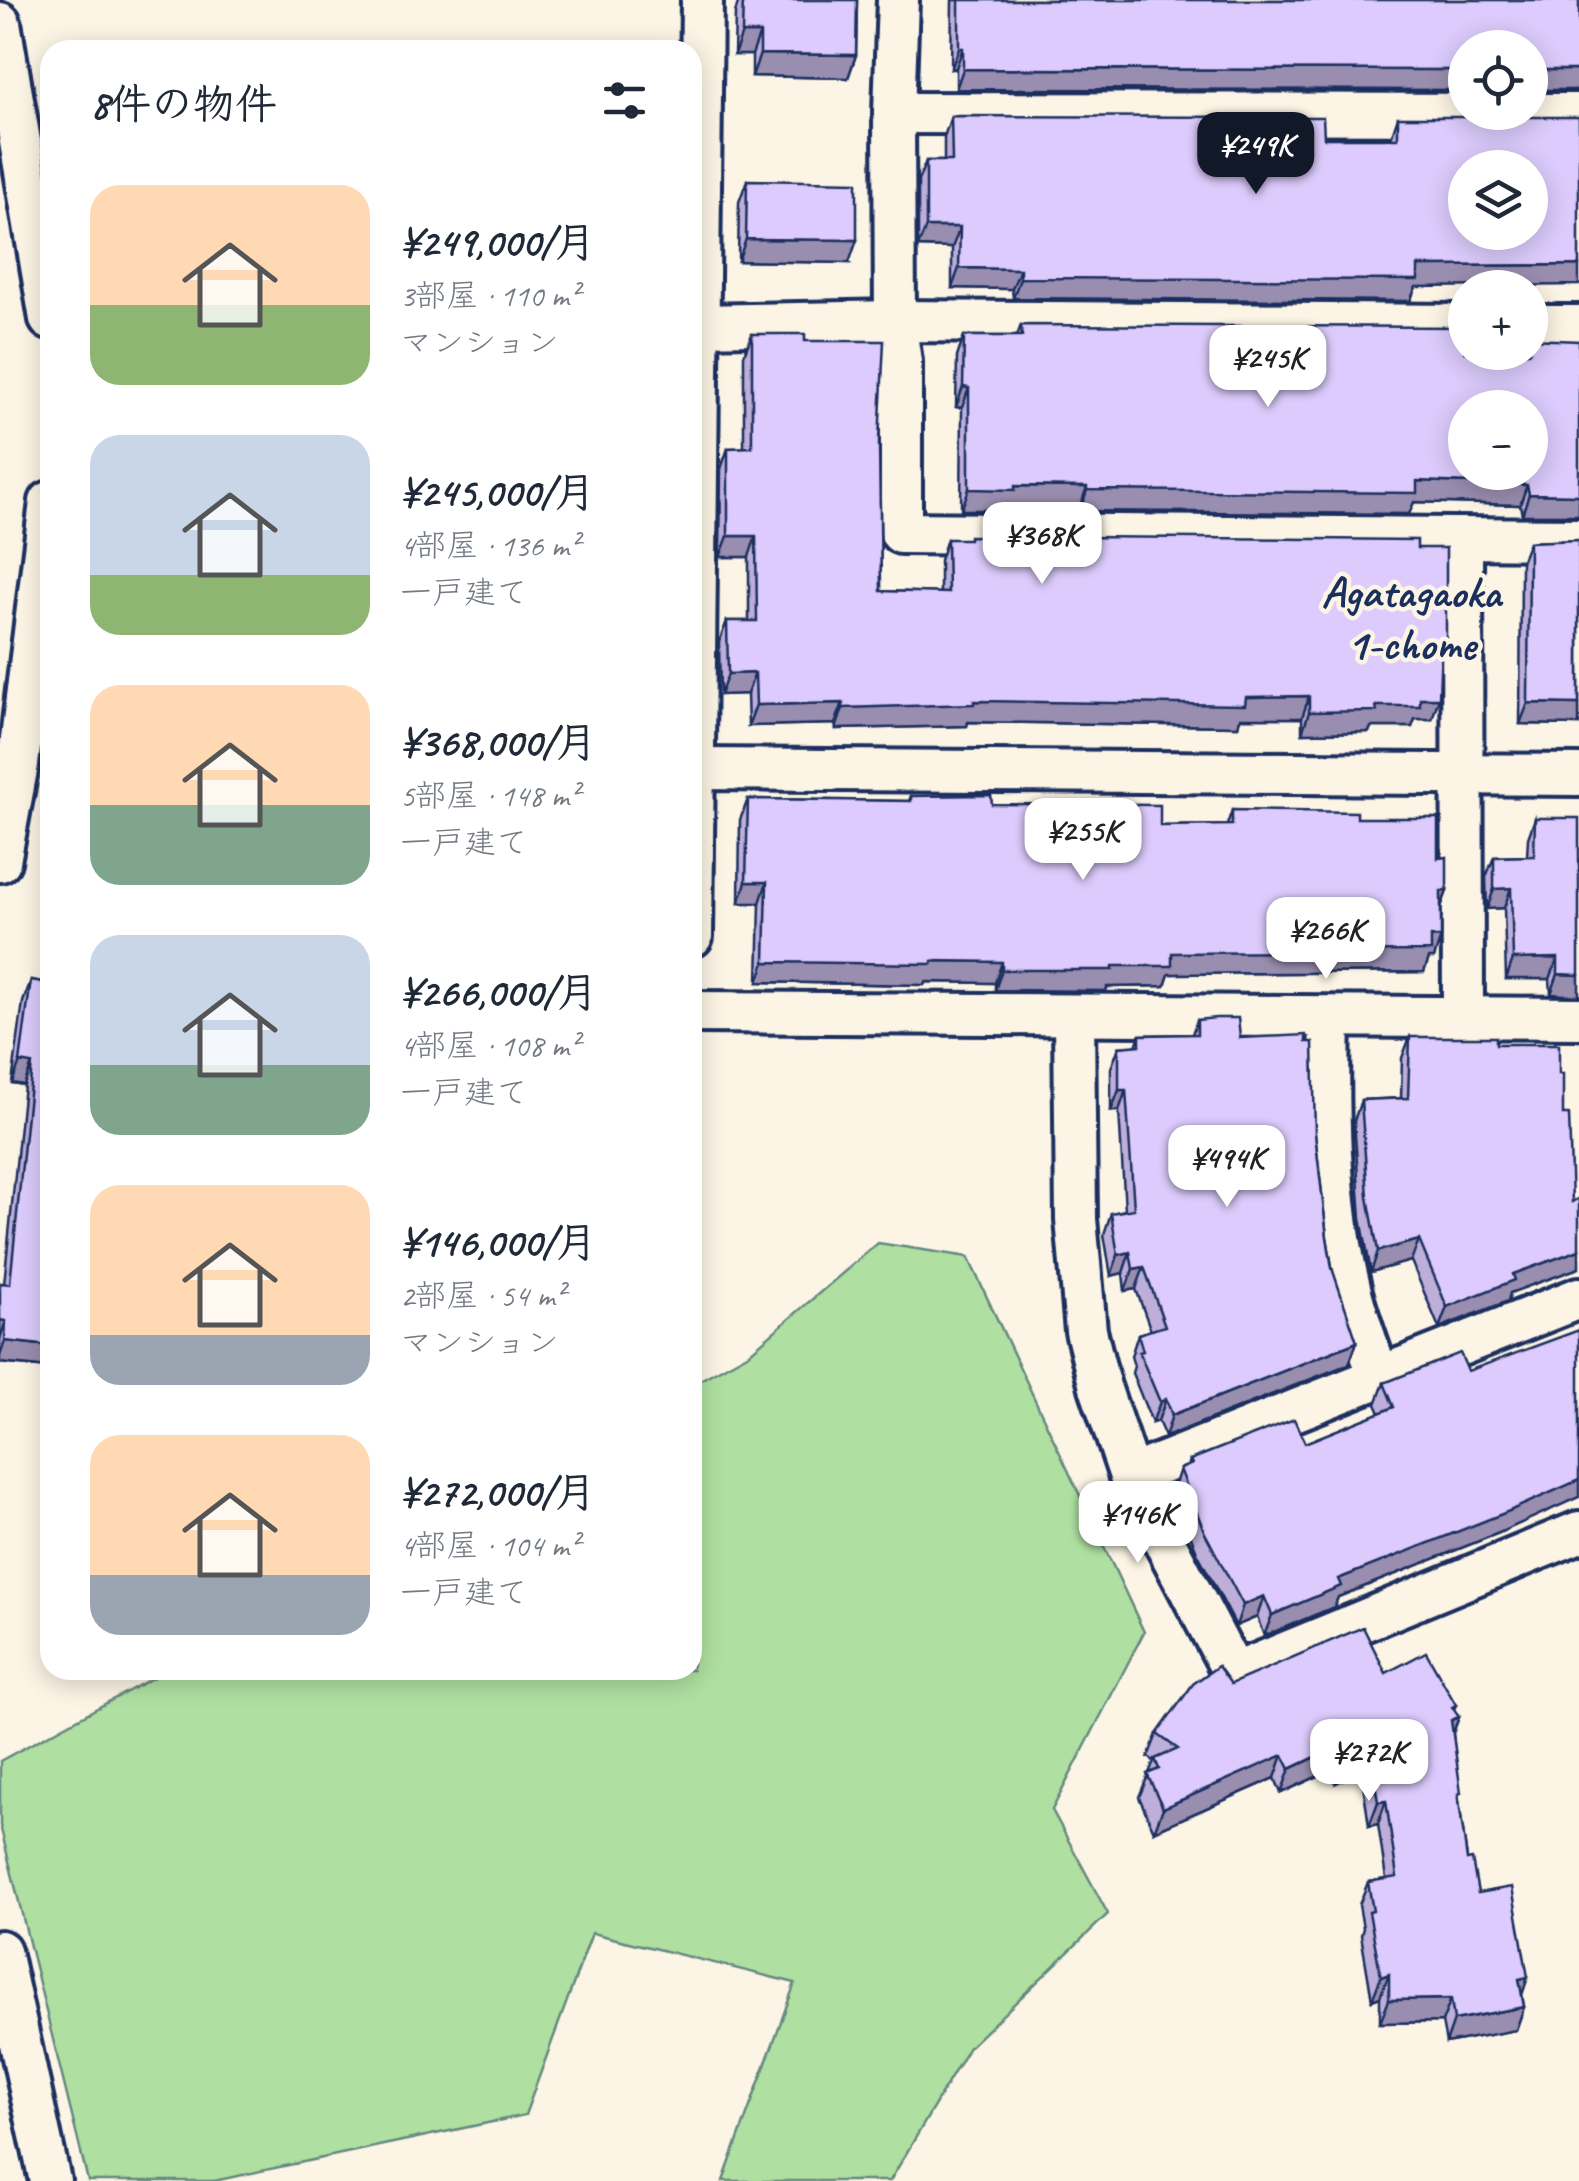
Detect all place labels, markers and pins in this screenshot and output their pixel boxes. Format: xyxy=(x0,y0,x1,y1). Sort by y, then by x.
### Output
pin: ¥249K xyxy=(1186,112,1326,197)
pin: ¥245K xyxy=(1198,325,1338,410)
pin: ¥368K xyxy=(972,502,1112,587)
pin: ¥255K xyxy=(1013,798,1153,883)
pin: ¥266K xyxy=(1256,897,1396,982)
pin: ¥494K xyxy=(1157,1125,1297,1210)
pin: ¥146K xyxy=(1068,1481,1208,1566)
pin: ¥272K xyxy=(1299,1719,1439,1804)

